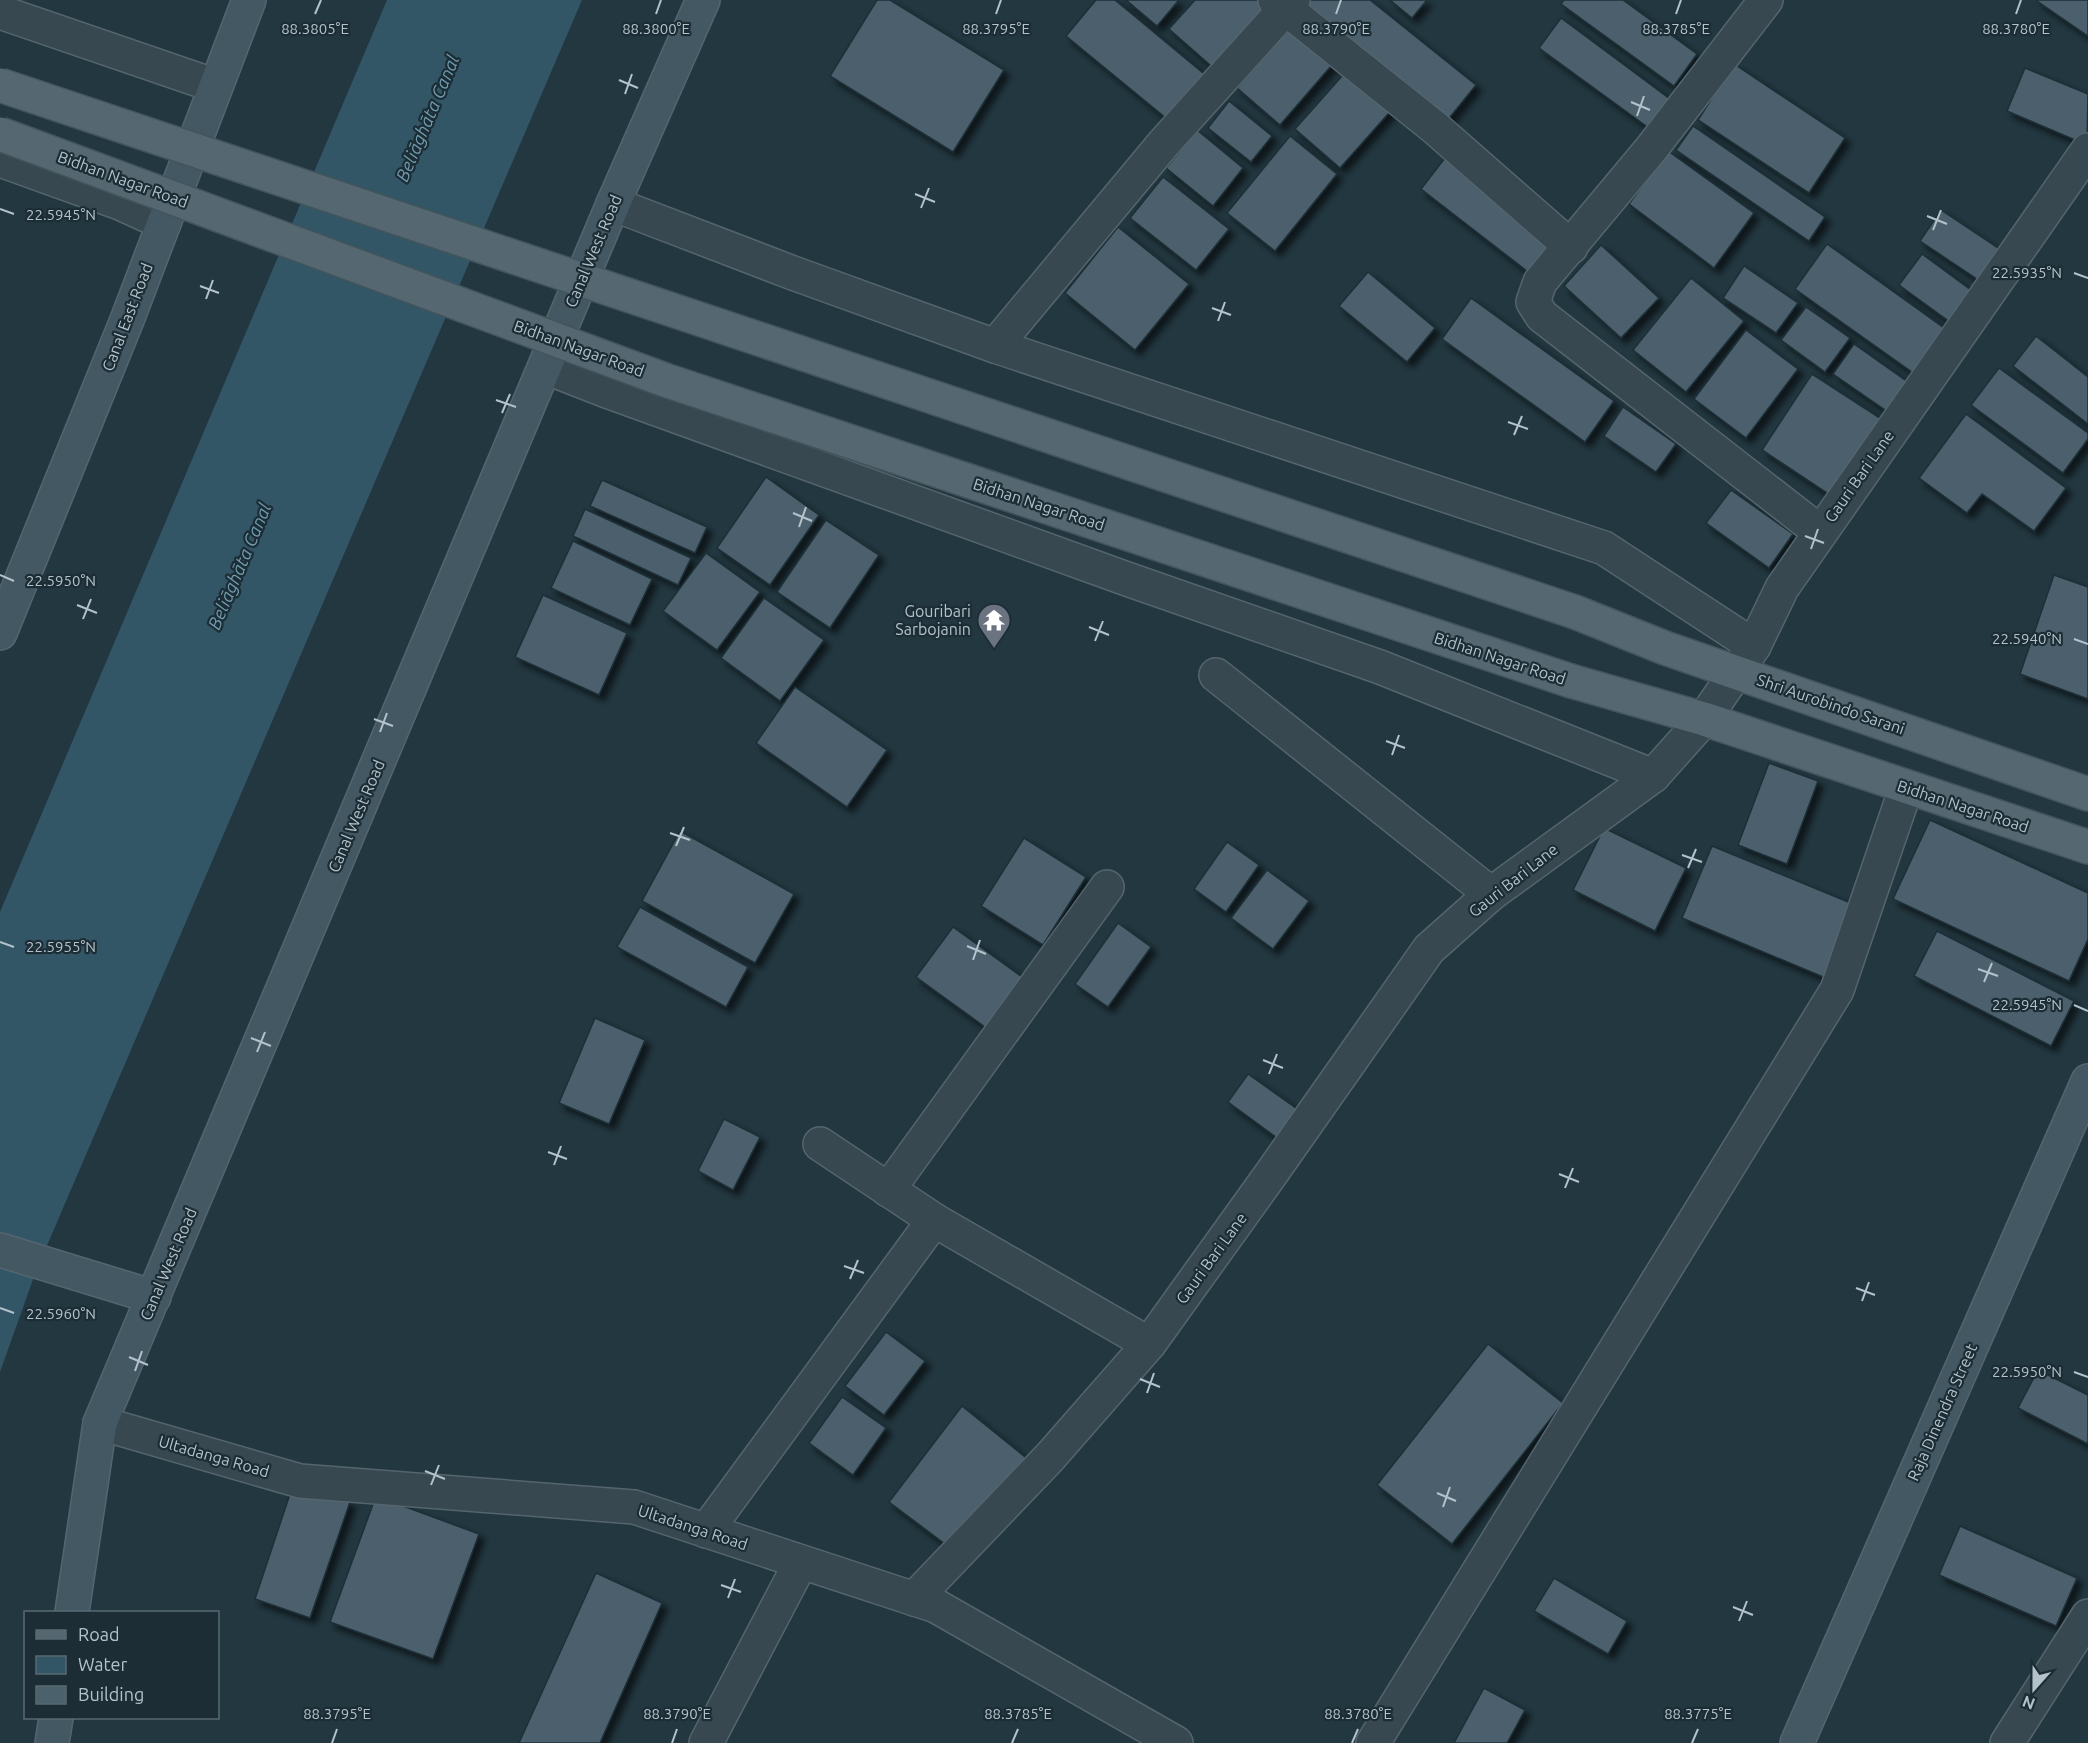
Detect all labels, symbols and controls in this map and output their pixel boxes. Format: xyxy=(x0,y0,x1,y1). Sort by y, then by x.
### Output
text: 88.3805°E xyxy=(281,20,349,37)
text: 88.3800°E xyxy=(622,20,690,37)
text: 88.3795°E xyxy=(962,20,1030,37)
text: 88.3790°E xyxy=(1302,20,1370,37)
text: 88.3785°E xyxy=(1642,20,1710,37)
text: 88.3780°E xyxy=(1982,20,2050,37)
water label: Beliāghāta Canal xyxy=(391,52,463,184)
street label: Bidhan Nagar Road xyxy=(55,147,191,211)
street label: Canal West Road xyxy=(561,192,625,310)
text: 22.5945°N xyxy=(26,206,96,223)
street label: Canal East Road xyxy=(98,260,156,374)
text: 22.5935°N xyxy=(1992,264,2062,281)
street label: Bidhan Nagar Road xyxy=(511,316,647,380)
street label: Gauri Bari Lane xyxy=(1821,427,1897,525)
street label: Bidhan Nagar Road xyxy=(971,474,1107,534)
water label: Beliāghāta Canal xyxy=(203,500,275,632)
text: 22.5950°N xyxy=(26,572,96,589)
place label: Gouribari Sarbojanin xyxy=(895,602,971,638)
temple icon: Gouribari Sarbojanin xyxy=(976,602,1012,649)
street label: Bidhan Nagar Road xyxy=(1432,628,1568,688)
text: 22.5940°N xyxy=(1992,630,2062,647)
street label: Shri Aurobindo Sarani xyxy=(1755,670,1907,738)
street label: Canal West Road xyxy=(324,757,388,875)
street label: Bidhan Nagar Road xyxy=(1895,776,2031,836)
street label: Gauri Bari Lane xyxy=(1465,840,1561,920)
text: 22.5955°N xyxy=(26,938,96,955)
text: 22.5945°N xyxy=(1992,996,2062,1013)
street label: Canal West Road xyxy=(136,1205,200,1323)
street label: Gauri Bari Lane xyxy=(1172,1209,1250,1307)
text: 22.5960°N xyxy=(26,1305,96,1322)
street label: Raja Dinendra Street xyxy=(1904,1340,1981,1483)
text: 22.5950°N xyxy=(1992,1363,2062,1380)
street label: Ultadanga Road xyxy=(157,1432,271,1480)
street label: Ultadanga Road xyxy=(636,1501,750,1553)
legend xyxy=(24,1611,219,1719)
text: Road xyxy=(78,1624,120,1644)
text: Water xyxy=(78,1654,128,1674)
north arrow xyxy=(2004,1659,2064,1719)
text: Building xyxy=(78,1684,144,1704)
text: N xyxy=(2020,1692,2037,1714)
text: 88.3795°E xyxy=(303,1705,371,1722)
text: 88.3790°E xyxy=(643,1705,711,1722)
text: 88.3785°E xyxy=(984,1705,1052,1722)
text: 88.3780°E xyxy=(1324,1705,1392,1722)
text: 88.3775°E xyxy=(1664,1705,1732,1722)

